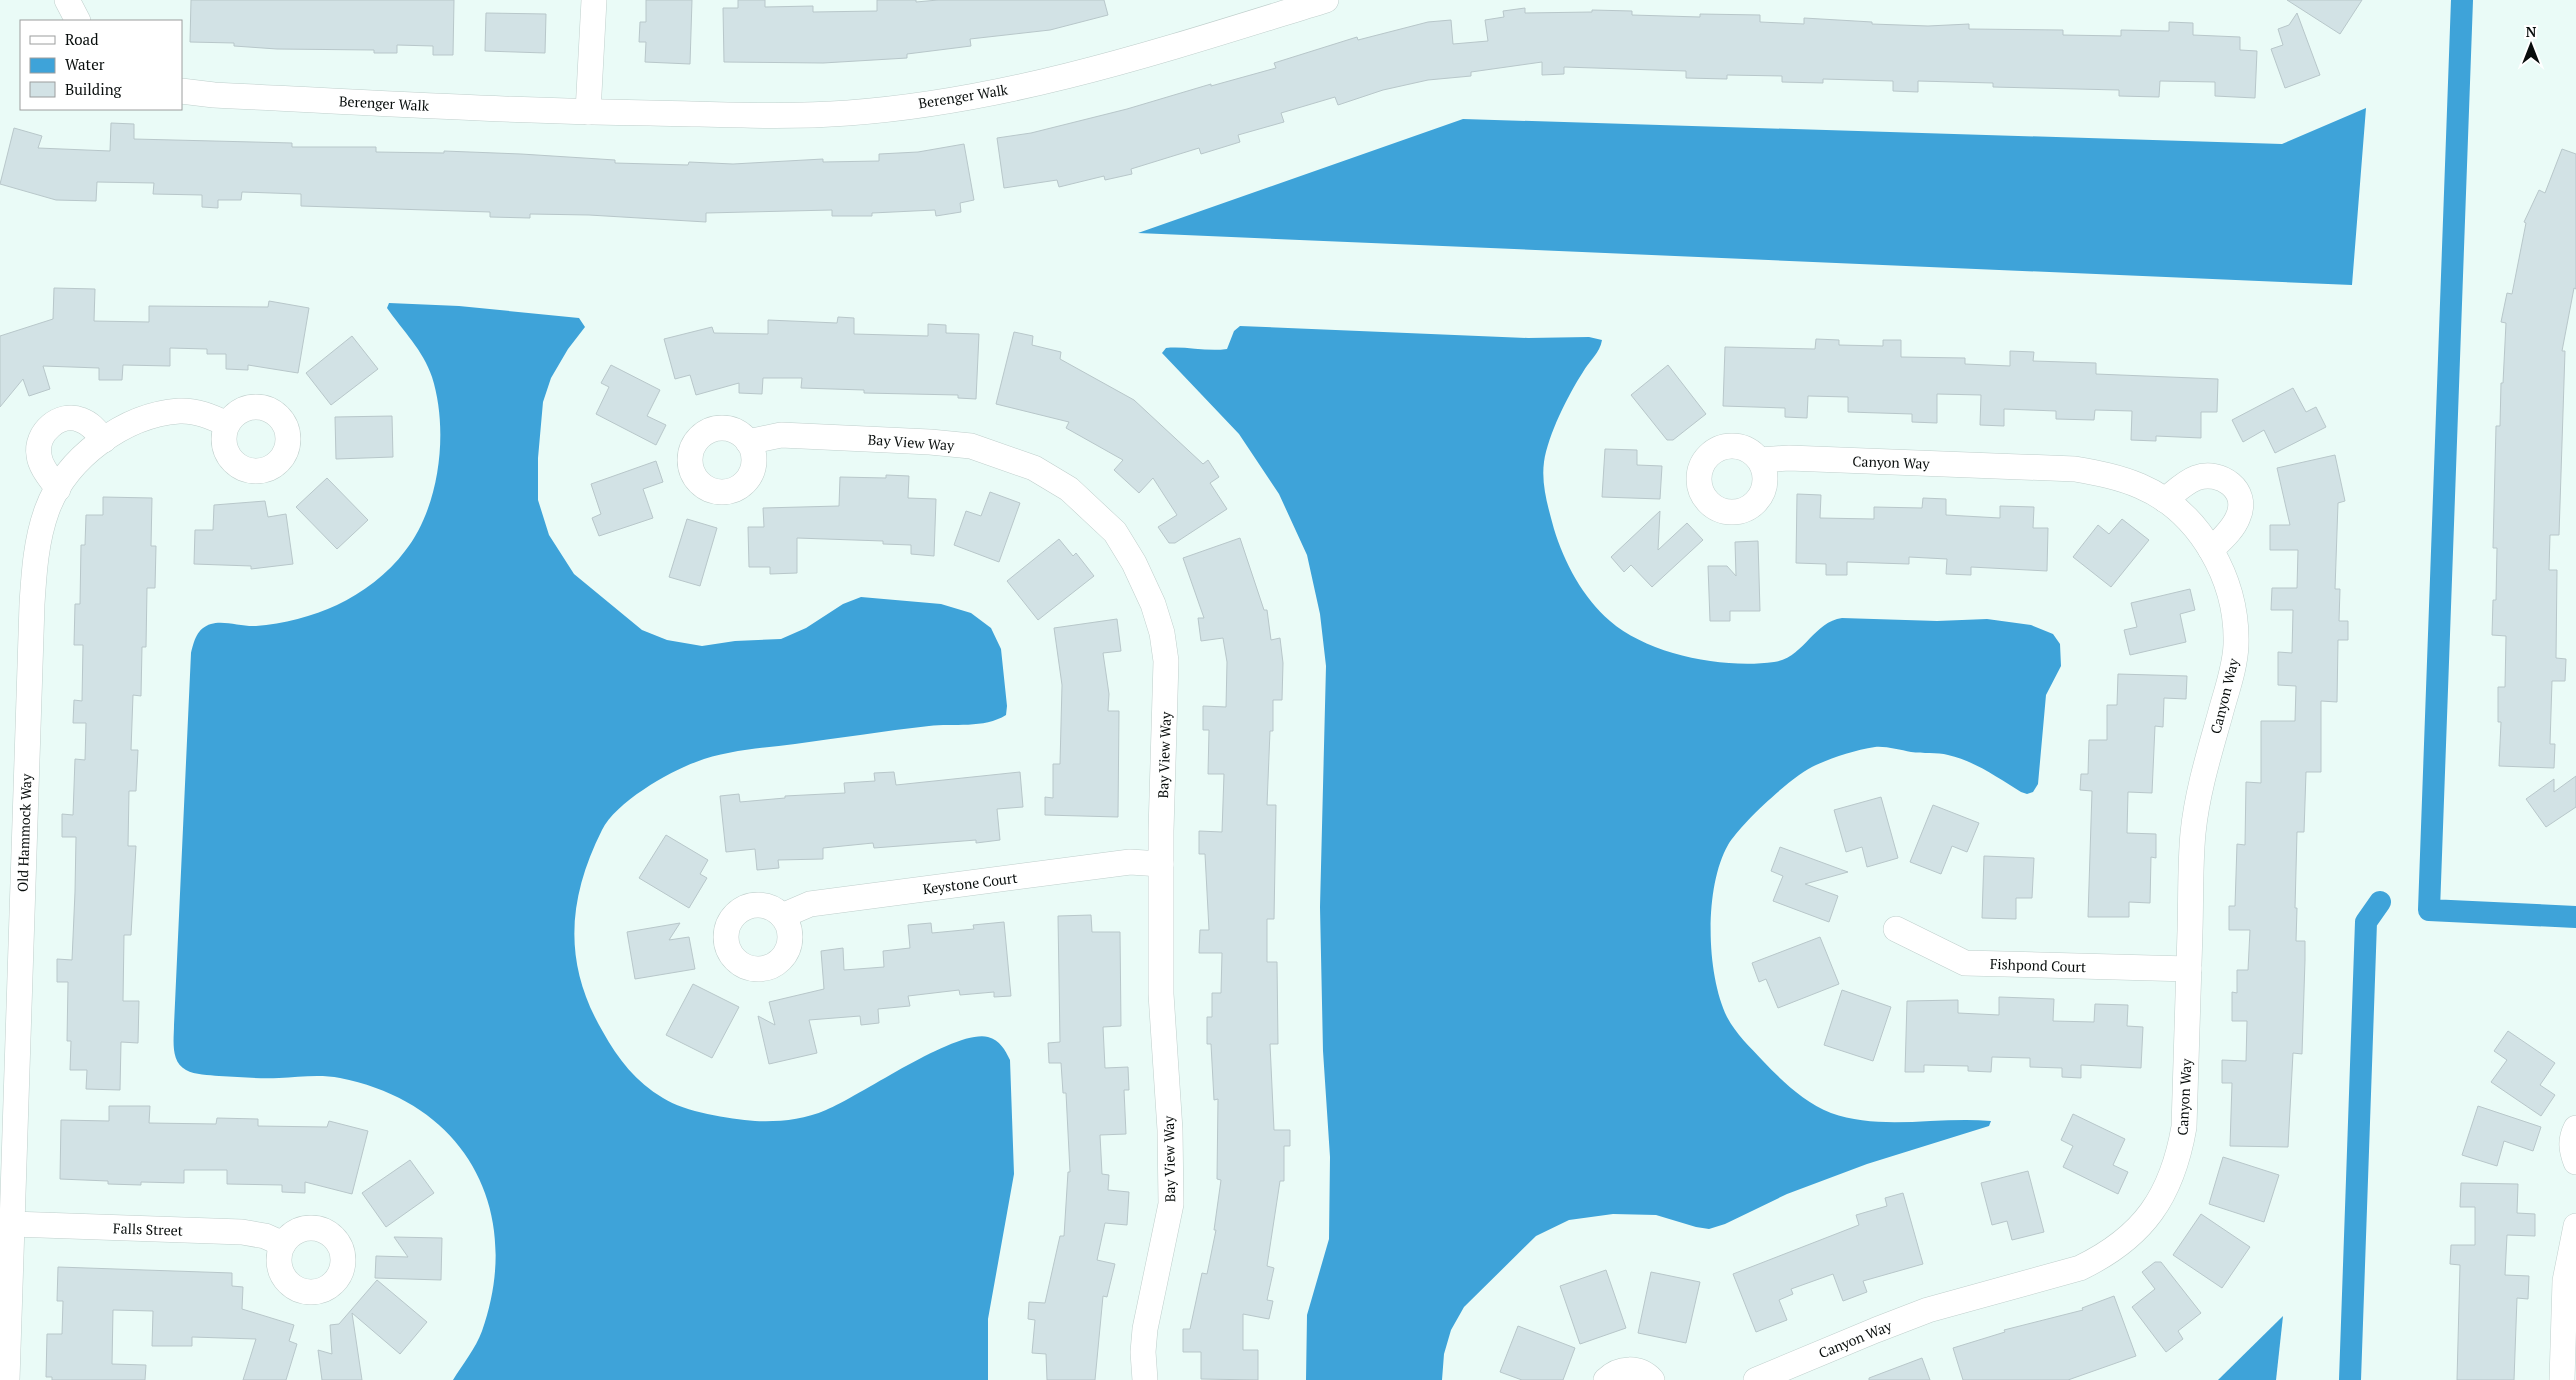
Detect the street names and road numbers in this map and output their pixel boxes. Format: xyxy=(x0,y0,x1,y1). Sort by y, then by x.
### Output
street label: Berenger Walk xyxy=(917,79,1010,112)
street label: Berenger Walk xyxy=(338,91,430,115)
street label: Bay View Way xyxy=(867,430,956,455)
street label: Canyon Way xyxy=(1852,451,1931,473)
street label: Canyon Way xyxy=(2205,655,2243,736)
street label: Bay View Way xyxy=(1153,711,1175,799)
street label: Old Hammock Way xyxy=(12,773,36,892)
street label: Keystone Court xyxy=(922,868,1019,898)
street label: Fishpond Court xyxy=(1990,954,2087,976)
street label: Canyon Way xyxy=(2172,1057,2196,1136)
street label: Bay View Way xyxy=(1159,1115,1179,1202)
street label: Falls Street xyxy=(113,1218,184,1240)
street label: Canyon Way xyxy=(1816,1315,1895,1362)

